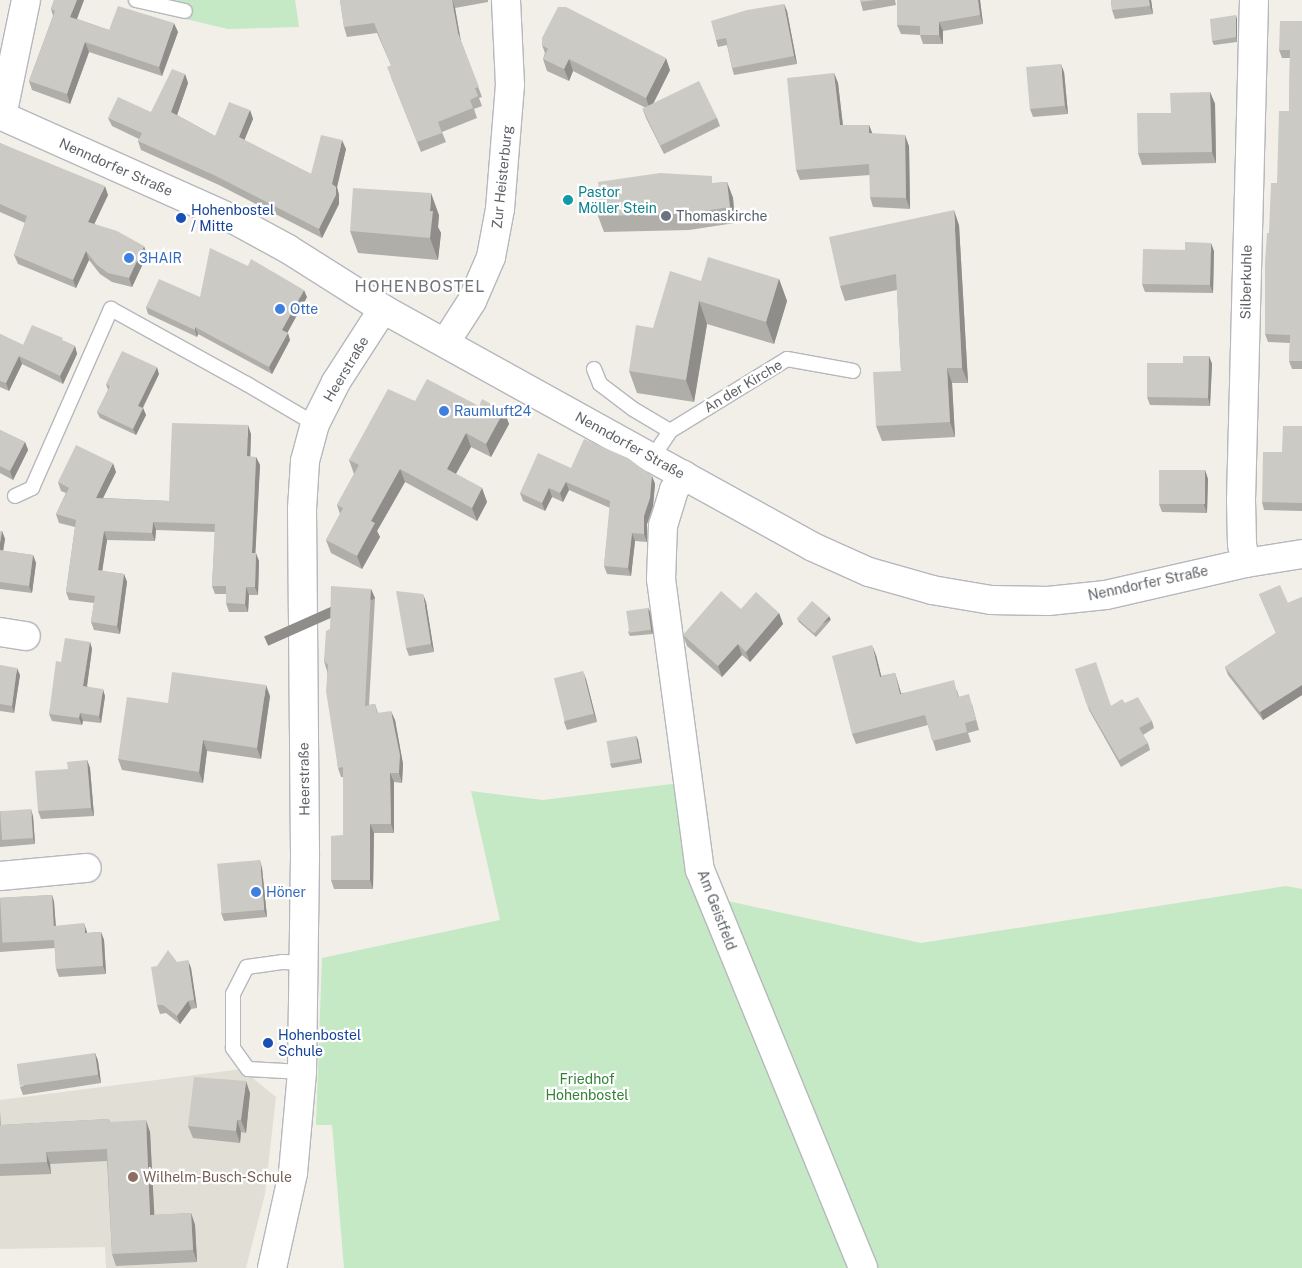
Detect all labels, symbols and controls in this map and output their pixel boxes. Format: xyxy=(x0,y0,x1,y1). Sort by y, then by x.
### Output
street label: Zur Heisterburg xyxy=(488,124,516,230)
street label: Nenndorfer Straße xyxy=(57,134,175,200)
place label: Pastor Möller Stein xyxy=(578,184,657,216)
marker: Pastor Möller Stein xyxy=(562,194,574,206)
place label: Hohenbostel / Mitte xyxy=(191,202,274,234)
place label: Thomaskirche xyxy=(676,208,767,224)
marker: Thomaskirche xyxy=(660,210,672,222)
marker: Hohenbostel / Mitte xyxy=(175,212,187,224)
street label: Silberkuhle xyxy=(1237,245,1255,319)
place label: 3HAIR xyxy=(139,250,182,266)
marker: 3HAIR xyxy=(123,252,135,264)
district label: HOHENBOSTEL xyxy=(353,277,487,297)
place label: Otte xyxy=(290,301,318,317)
marker: Otte xyxy=(274,303,286,315)
street label: Heerstraße xyxy=(320,333,372,405)
street label: An der Kirche xyxy=(701,356,785,416)
place label: Raumluft24 xyxy=(454,403,531,419)
marker: Raumluft24 xyxy=(438,405,450,417)
street label: Nenndorfer Straße xyxy=(572,408,688,482)
street label: Nenndorfer Straße xyxy=(1086,562,1210,604)
street label: Heerstraße xyxy=(295,742,313,816)
street label: Am Geistfeld xyxy=(694,868,740,952)
place label: Höner xyxy=(266,884,306,900)
marker: Höner xyxy=(250,886,262,898)
place label: Hohenbostel Schule xyxy=(278,1027,361,1060)
marker: Hohenbostel Schule xyxy=(262,1037,274,1049)
park label: Friedhof Hohenbostel xyxy=(545,1071,629,1104)
place label: Wilhelm-Busch-Schule xyxy=(143,1169,292,1185)
marker: Wilhelm-Busch-Schule xyxy=(127,1171,139,1183)

